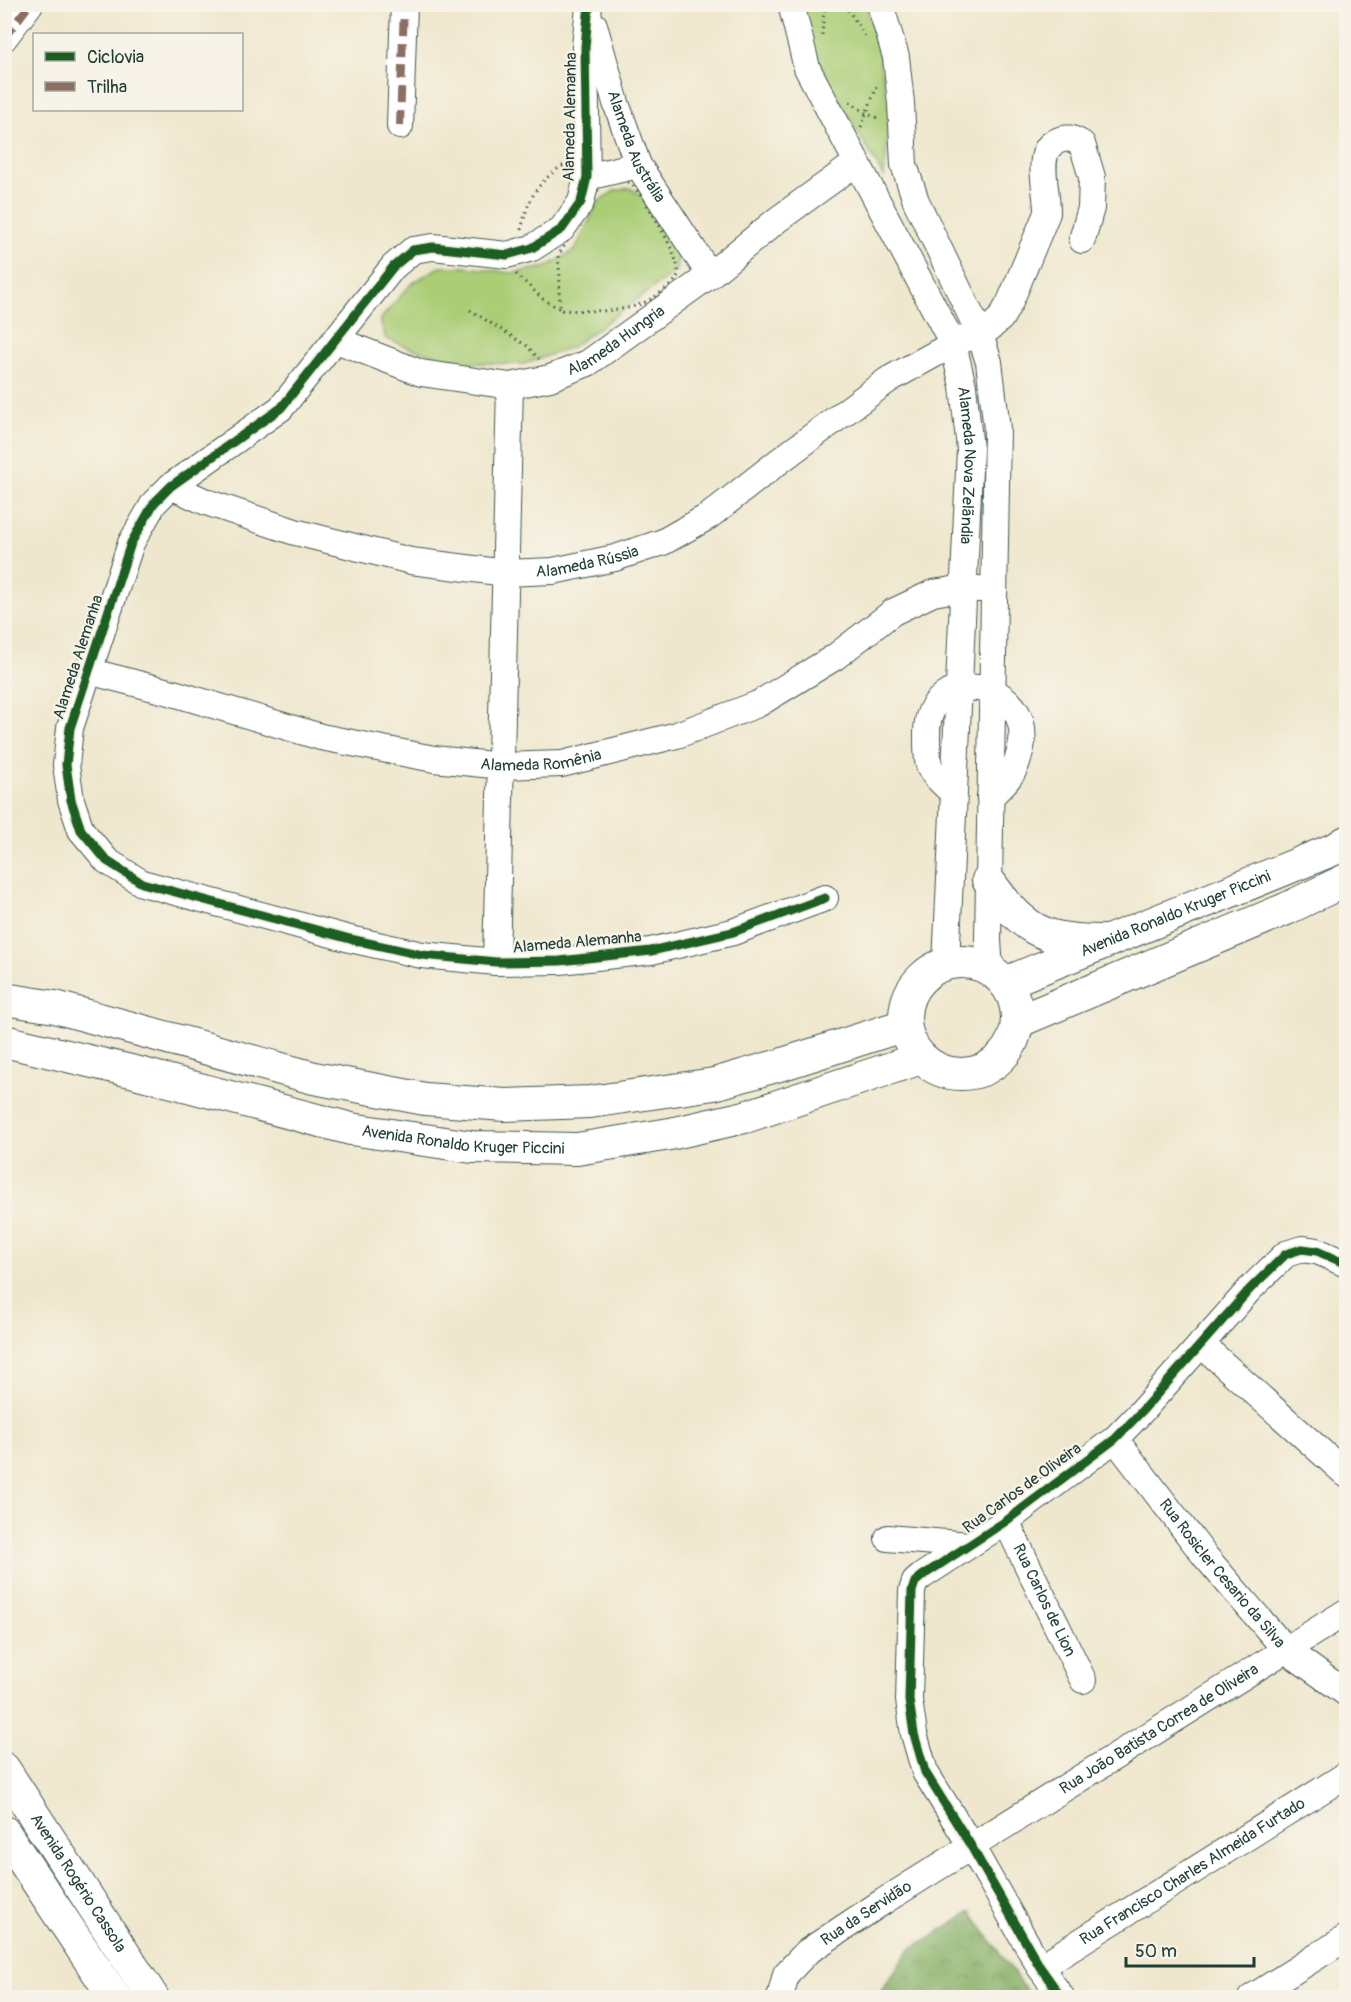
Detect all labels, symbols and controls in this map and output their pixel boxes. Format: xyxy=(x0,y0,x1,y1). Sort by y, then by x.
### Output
legend xyxy=(33,33,243,111)
text: Ciclovia xyxy=(87,46,144,69)
street label: Alameda Alemanha xyxy=(559,52,581,182)
text: Trilha xyxy=(87,76,127,99)
street label: Alameda Austrália xyxy=(603,88,670,206)
street label: Alameda Hungria xyxy=(564,301,669,380)
street label: Alameda Nova Zelãndia xyxy=(953,385,980,545)
street label: Alameda Rússia xyxy=(535,541,641,582)
street label: Alameda Alemanha xyxy=(48,592,108,722)
street label: Alameda Romênia xyxy=(479,744,604,776)
street label: Avenida Ronaldo Kruger Piccini xyxy=(1077,866,1274,961)
street label: Alameda Alemanha xyxy=(512,926,642,958)
street label: Avenida Ronaldo Kruger Piccini xyxy=(361,1121,565,1159)
street label: Rua Carlos de Oliveira xyxy=(959,1438,1085,1538)
street label: Rua Rosicler Cesario da Silva xyxy=(1155,1495,1290,1652)
street label: Rua Carlos de Lion xyxy=(1009,1540,1080,1660)
street label: Rua João Batista Correa de Oliveira xyxy=(1056,1659,1262,1799)
street label: Rua Francisco Charles Almeida Furtado xyxy=(1076,1793,1309,1950)
street label: Avenida Rogério Cassola xyxy=(26,1810,131,1956)
street label: Rua da Servidão xyxy=(817,1876,916,1950)
scale bar xyxy=(1126,1930,1254,1968)
text: 50 m xyxy=(1135,1940,1177,1963)

